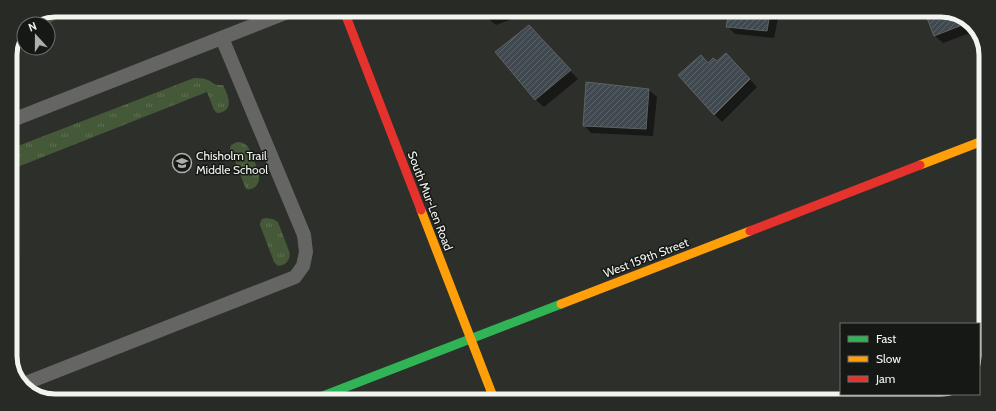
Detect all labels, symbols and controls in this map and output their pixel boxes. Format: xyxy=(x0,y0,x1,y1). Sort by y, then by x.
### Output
north arrow xyxy=(16,16,56,56)
text: N xyxy=(26,19,39,35)
place label: Chisholm Trail Middle School xyxy=(196,148,268,177)
street label: South Mur-Len Road xyxy=(405,149,456,253)
school or university icon: Chisholm Trail Middle School xyxy=(171,152,193,174)
street label: West 159th Street xyxy=(601,234,691,281)
legend xyxy=(840,323,980,395)
text: Fast xyxy=(876,331,896,346)
text: Slow xyxy=(876,351,901,366)
text: Jam xyxy=(875,371,895,386)

